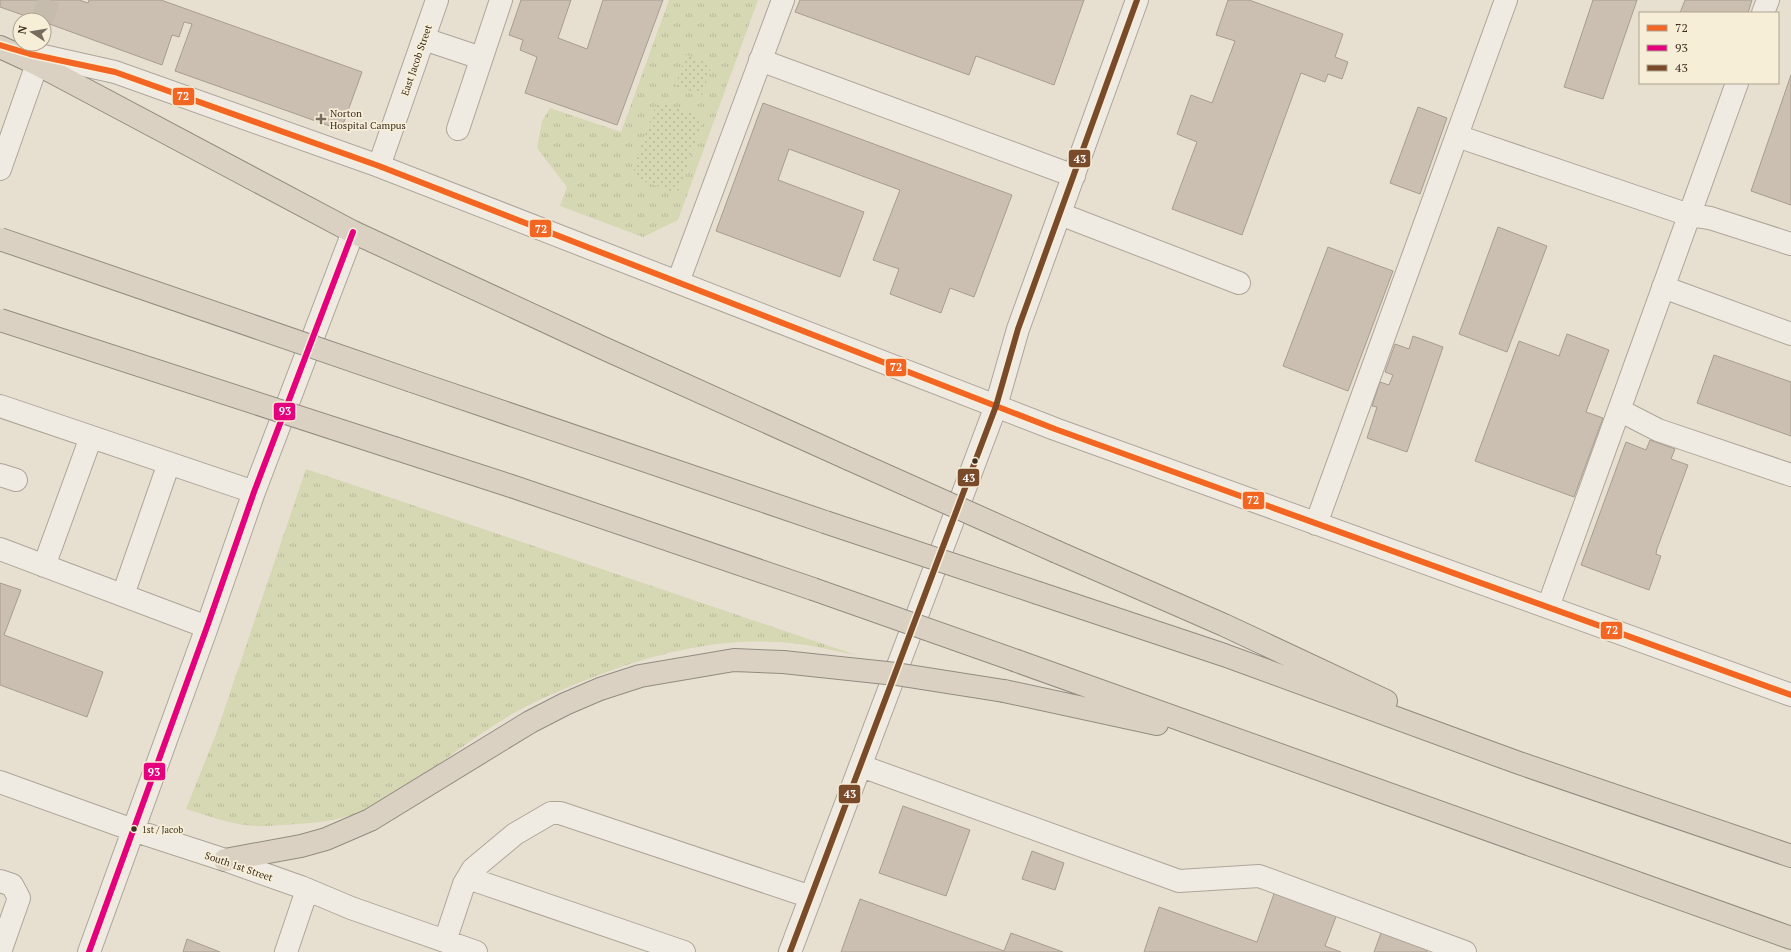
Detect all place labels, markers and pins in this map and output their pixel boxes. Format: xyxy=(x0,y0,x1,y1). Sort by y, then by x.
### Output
place label: Norton Hospital Campus xyxy=(330,107,406,132)
marker: Norton Hospital Campus xyxy=(315,113,327,125)
unlabelled marker xyxy=(970,456,980,466)
marker: 1st / Jacob xyxy=(129,824,139,834)
place label: 1st / Jacob xyxy=(142,824,183,836)

